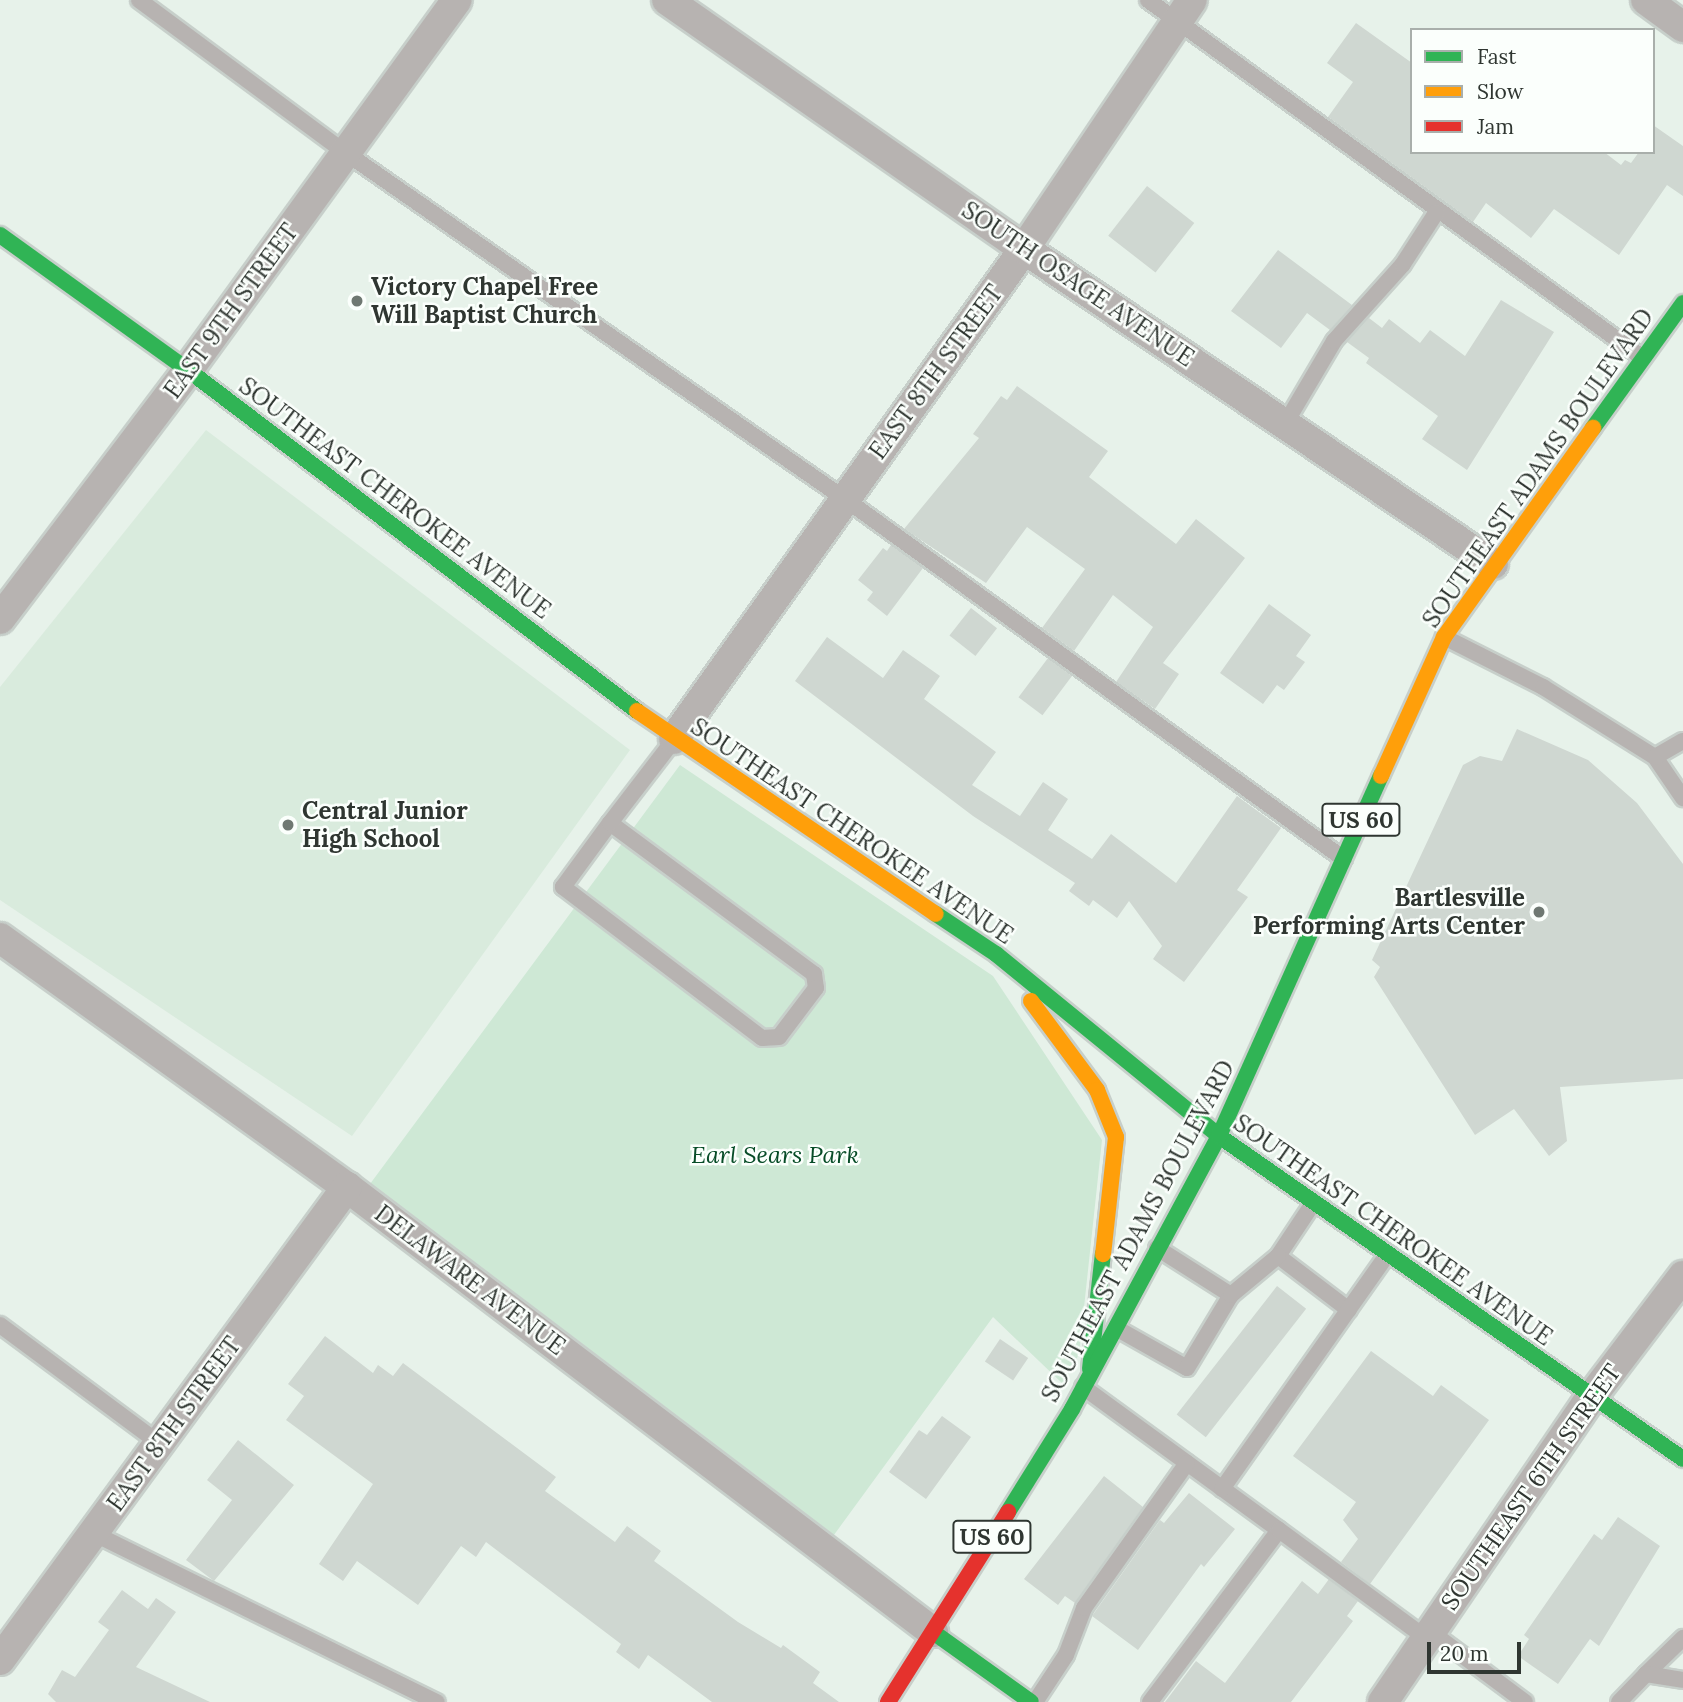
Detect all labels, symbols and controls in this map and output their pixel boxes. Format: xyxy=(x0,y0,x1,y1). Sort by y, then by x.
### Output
legend xyxy=(1410,28,1655,154)
text: Fast xyxy=(1477,43,1516,70)
text: Slow xyxy=(1477,78,1524,105)
text: Jam xyxy=(1477,113,1514,140)
street label: SOUTH OSAGE AVENUE xyxy=(956,195,1200,373)
street label: EAST 9TH STREET xyxy=(158,218,304,404)
place label: Victory Chapel Free Will Baptist Church xyxy=(371,273,598,329)
street label: EAST 8TH STREET xyxy=(863,279,1009,465)
marker: Victory Chapel Free Will Baptist Church xyxy=(349,293,365,309)
street label: SOUTHEAST ADAMS BOULEVARD xyxy=(1416,303,1660,633)
street label: SOUTHEAST CHEROKEE AVENUE xyxy=(233,371,557,625)
street label: SOUTHEAST CHEROKEE AVENUE xyxy=(685,712,1019,950)
place label: Central Junior High School xyxy=(302,797,468,853)
road number: US 60 xyxy=(1321,800,1401,840)
marker: Central Junior High School xyxy=(280,817,296,833)
place label: Bartlesville Performing Arts Center xyxy=(1253,884,1525,940)
marker: Bartlesville Performing Arts Center xyxy=(1531,904,1547,920)
street label: SOUTHEAST ADAMS BOULEVARD xyxy=(1035,1055,1241,1407)
street label: SOUTHEAST CHEROKEE AVENUE xyxy=(1228,1108,1558,1352)
park label: Earl Sears Park xyxy=(691,1141,859,1169)
street label: DELAWARE AVENUE xyxy=(369,1199,571,1361)
street label: EAST 8TH STREET xyxy=(101,1331,247,1517)
street label: SOUTHEAST 6TH STREET xyxy=(1435,1359,1627,1615)
road number: US 60 xyxy=(952,1518,1032,1556)
scale bar xyxy=(1431,1628,1526,1672)
text: 20 m xyxy=(1440,1640,1489,1667)

